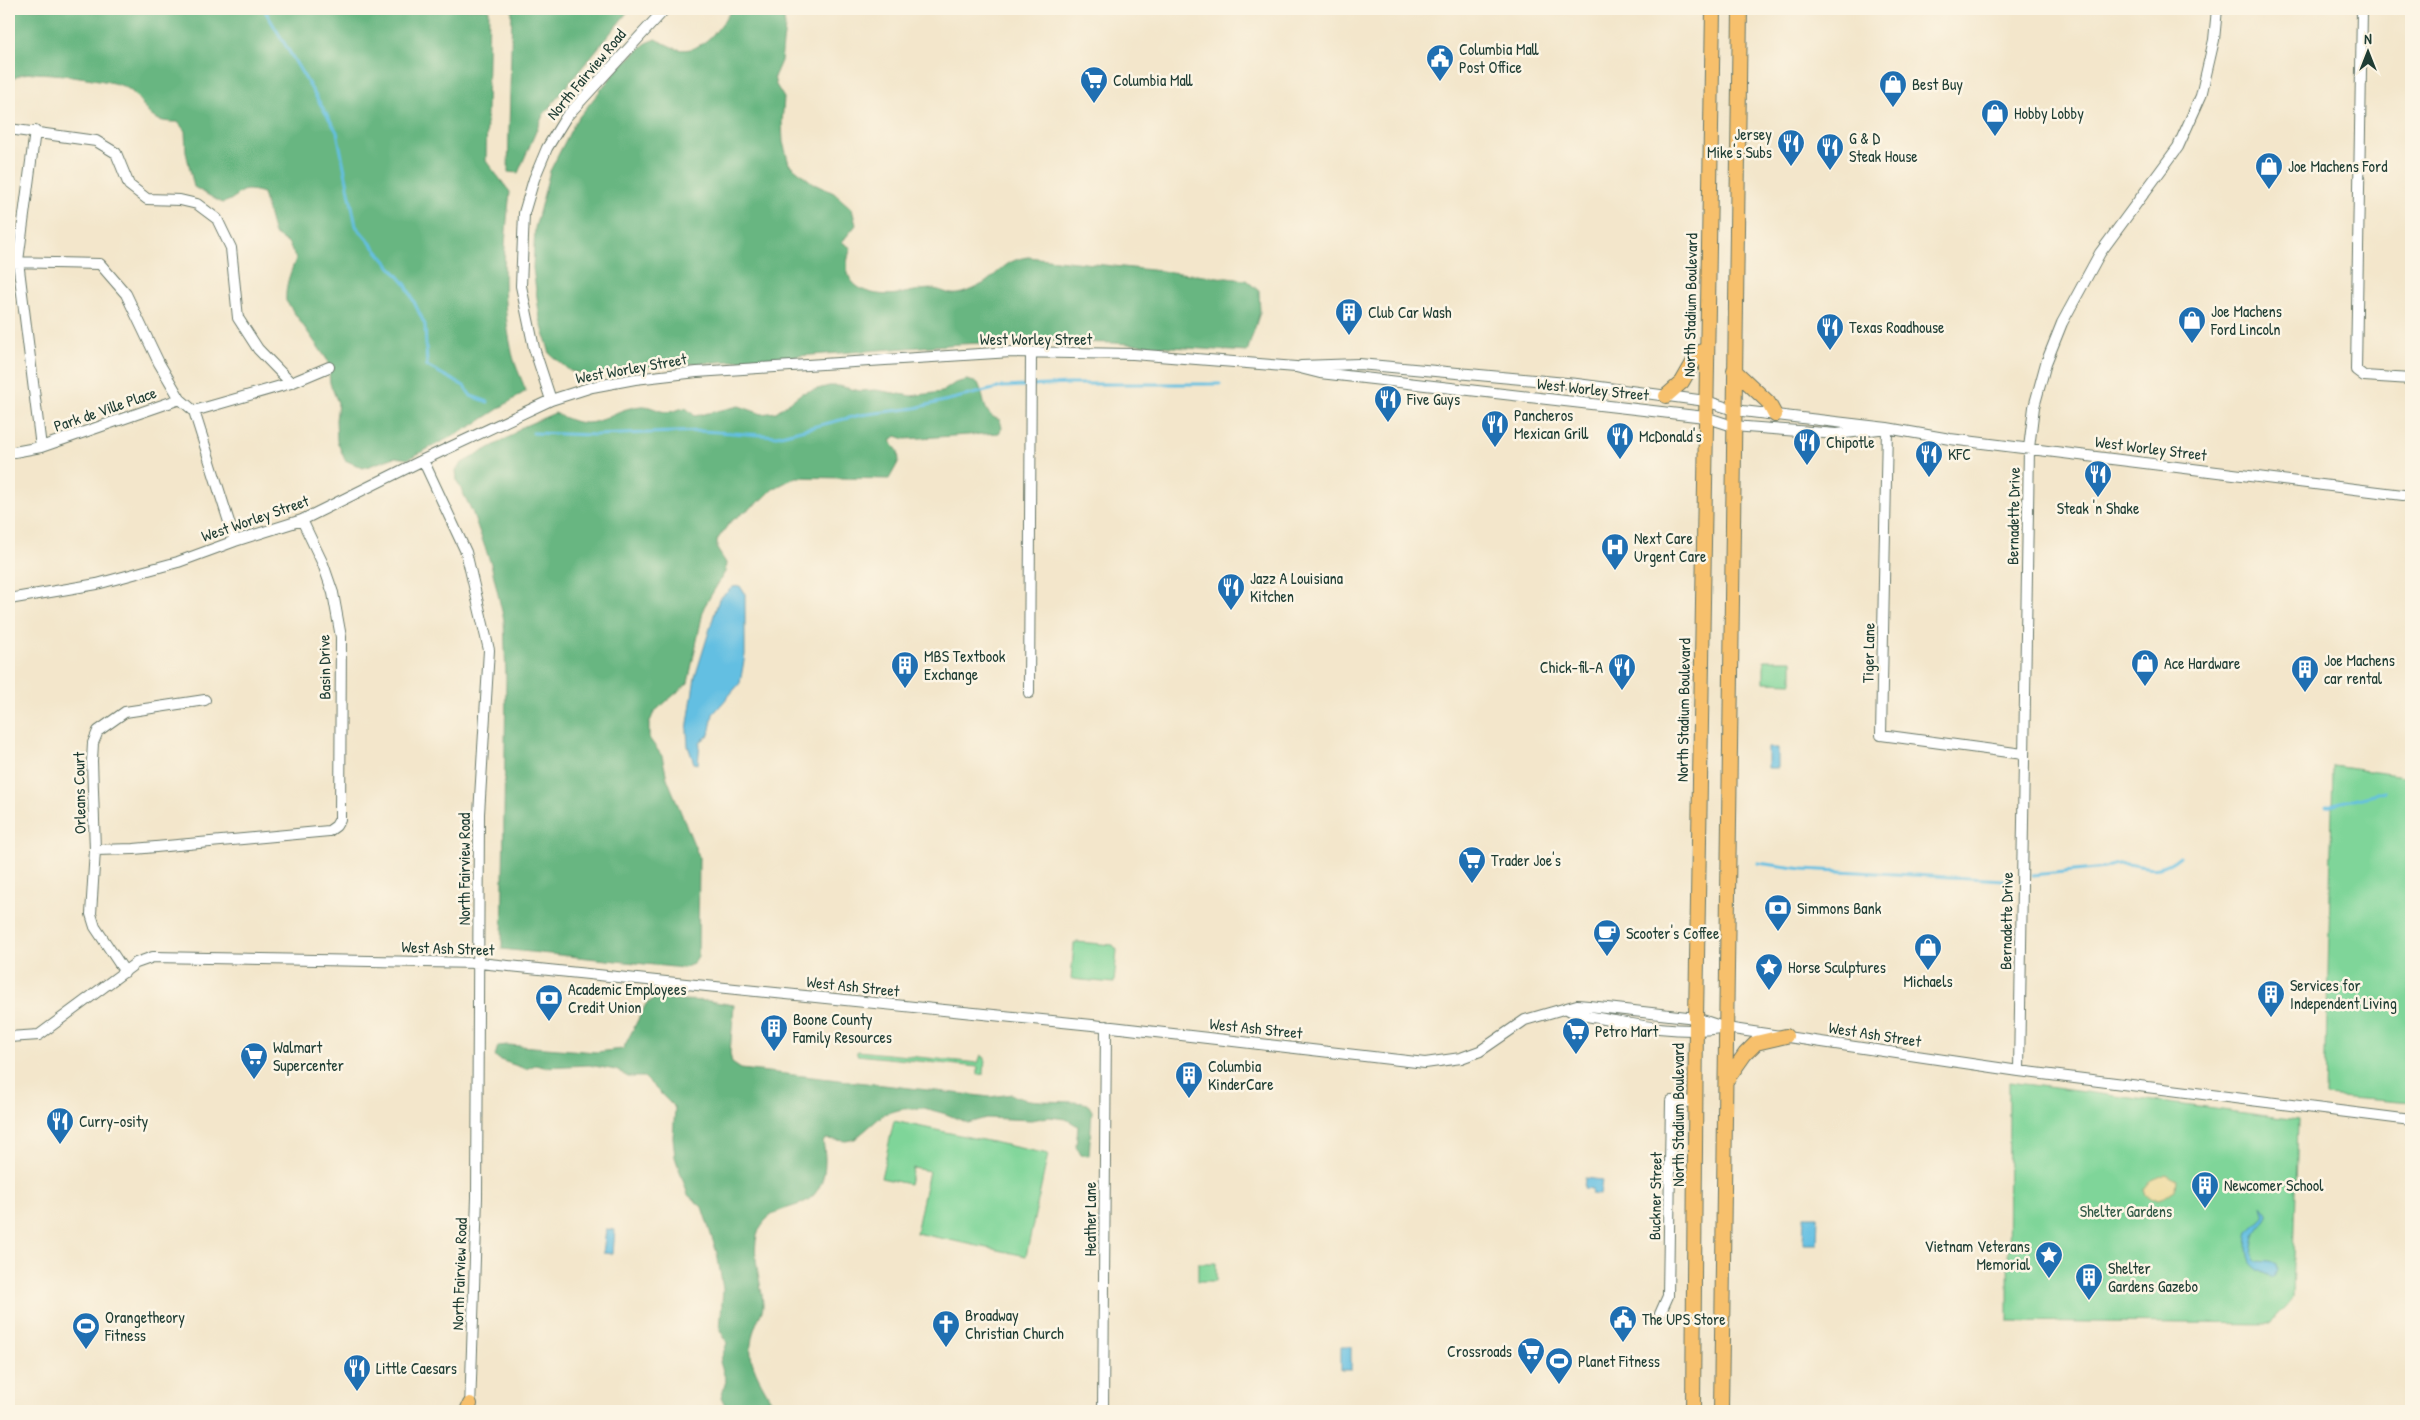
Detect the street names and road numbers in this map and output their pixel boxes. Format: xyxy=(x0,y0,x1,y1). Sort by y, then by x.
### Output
street label: North Fairview Road xyxy=(541,24,631,124)
street label: North Stadium Boulevard xyxy=(1678,233,1702,377)
street label: West Worley Street xyxy=(980,328,1093,350)
street label: West Worley Street xyxy=(574,347,689,389)
street label: West Worley Street xyxy=(1536,372,1651,406)
street label: Park de Ville Place xyxy=(51,381,160,437)
street label: West Worley Street xyxy=(2094,430,2209,466)
street label: Bernadette Drive xyxy=(2001,466,2025,565)
street label: West Worley Street xyxy=(198,489,312,547)
street label: Tiger Lane xyxy=(1856,622,1880,683)
street label: Basin Drive xyxy=(312,634,336,700)
street label: North Stadium Boulevard xyxy=(1671,638,1695,782)
street label: Orleans Court xyxy=(67,751,91,834)
street label: North Fairview Road xyxy=(453,813,475,925)
street label: Bernadette Drive xyxy=(1994,871,2018,970)
street label: West Ash Street xyxy=(401,935,495,961)
street label: West Ash Street xyxy=(806,970,901,1002)
street label: West Ash Street xyxy=(1209,1012,1304,1044)
street label: West Ash Street xyxy=(1827,1016,1923,1052)
street label: North Stadium Boulevard xyxy=(1667,1043,1689,1187)
street label: Buckner Street xyxy=(1643,1151,1667,1240)
street label: Heather Lane xyxy=(1079,1181,1101,1256)
street label: North Fairview Road xyxy=(446,1217,472,1331)

